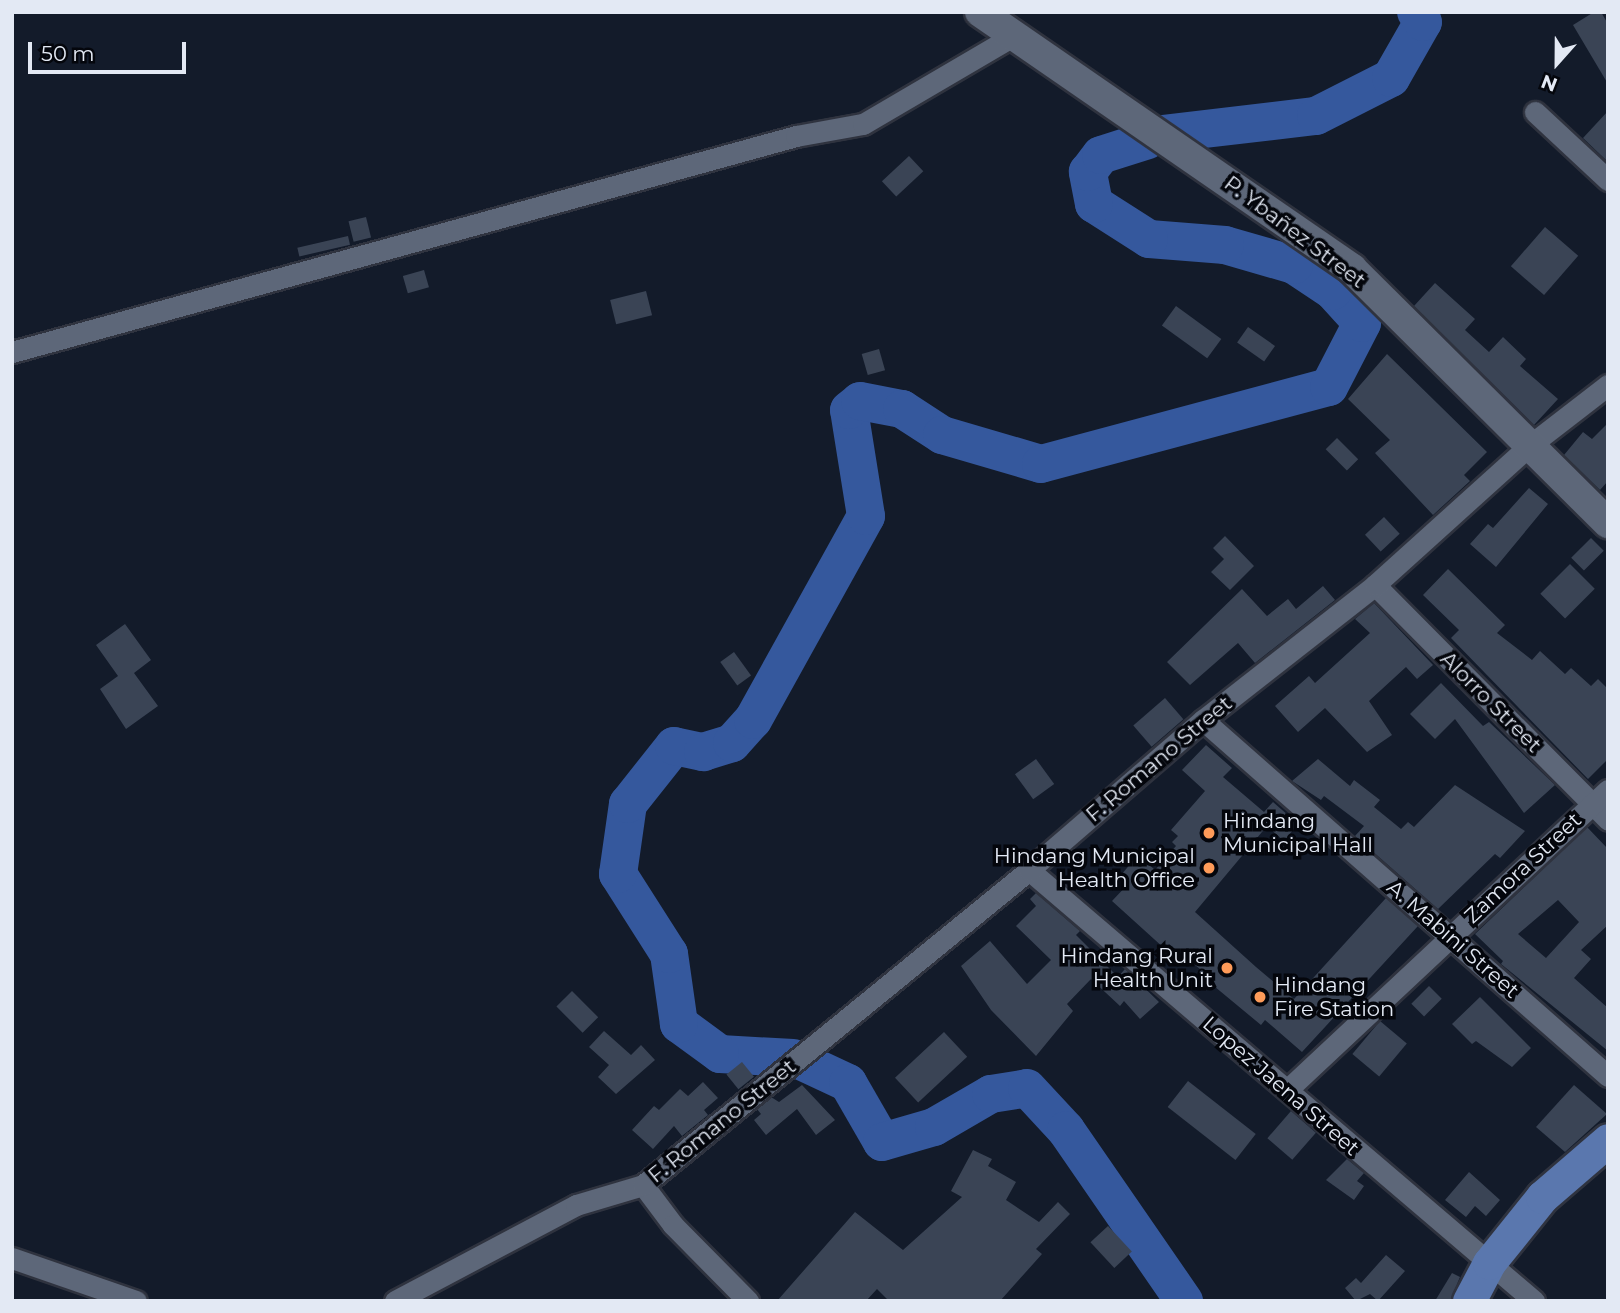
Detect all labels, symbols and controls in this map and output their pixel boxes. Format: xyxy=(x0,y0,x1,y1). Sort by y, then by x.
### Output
scale bar xyxy=(32,28,189,72)
north arrow xyxy=(1522,28,1592,98)
text: 50 m xyxy=(41,41,95,66)
text: N xyxy=(1538,70,1561,97)
street label: P. Ybañez Street xyxy=(1219,171,1371,293)
street label: Alorro Street xyxy=(1435,646,1547,758)
street label: F. Romano Street xyxy=(1081,691,1237,827)
street label: Zamora Street xyxy=(1459,807,1587,929)
place label: Hindang Municipal Hall xyxy=(1223,808,1373,858)
marker: Hindang Municipal Hall xyxy=(1201,825,1217,841)
place label: Hindang Municipal Health Office xyxy=(994,843,1195,893)
marker: Hindang Municipal Health Office xyxy=(1201,860,1217,876)
street label: A. Mabini Street xyxy=(1382,875,1524,1003)
place label: Hindang Rural Health Unit xyxy=(1060,943,1213,993)
marker: Hindang Rural Health Unit xyxy=(1219,960,1235,976)
place label: Hindang Fire Station xyxy=(1274,972,1394,1022)
marker: Hindang Fire Station xyxy=(1252,989,1268,1005)
street label: Lopez Jaena Street xyxy=(1197,1011,1365,1161)
street label: F. Romano Street xyxy=(643,1054,801,1188)

